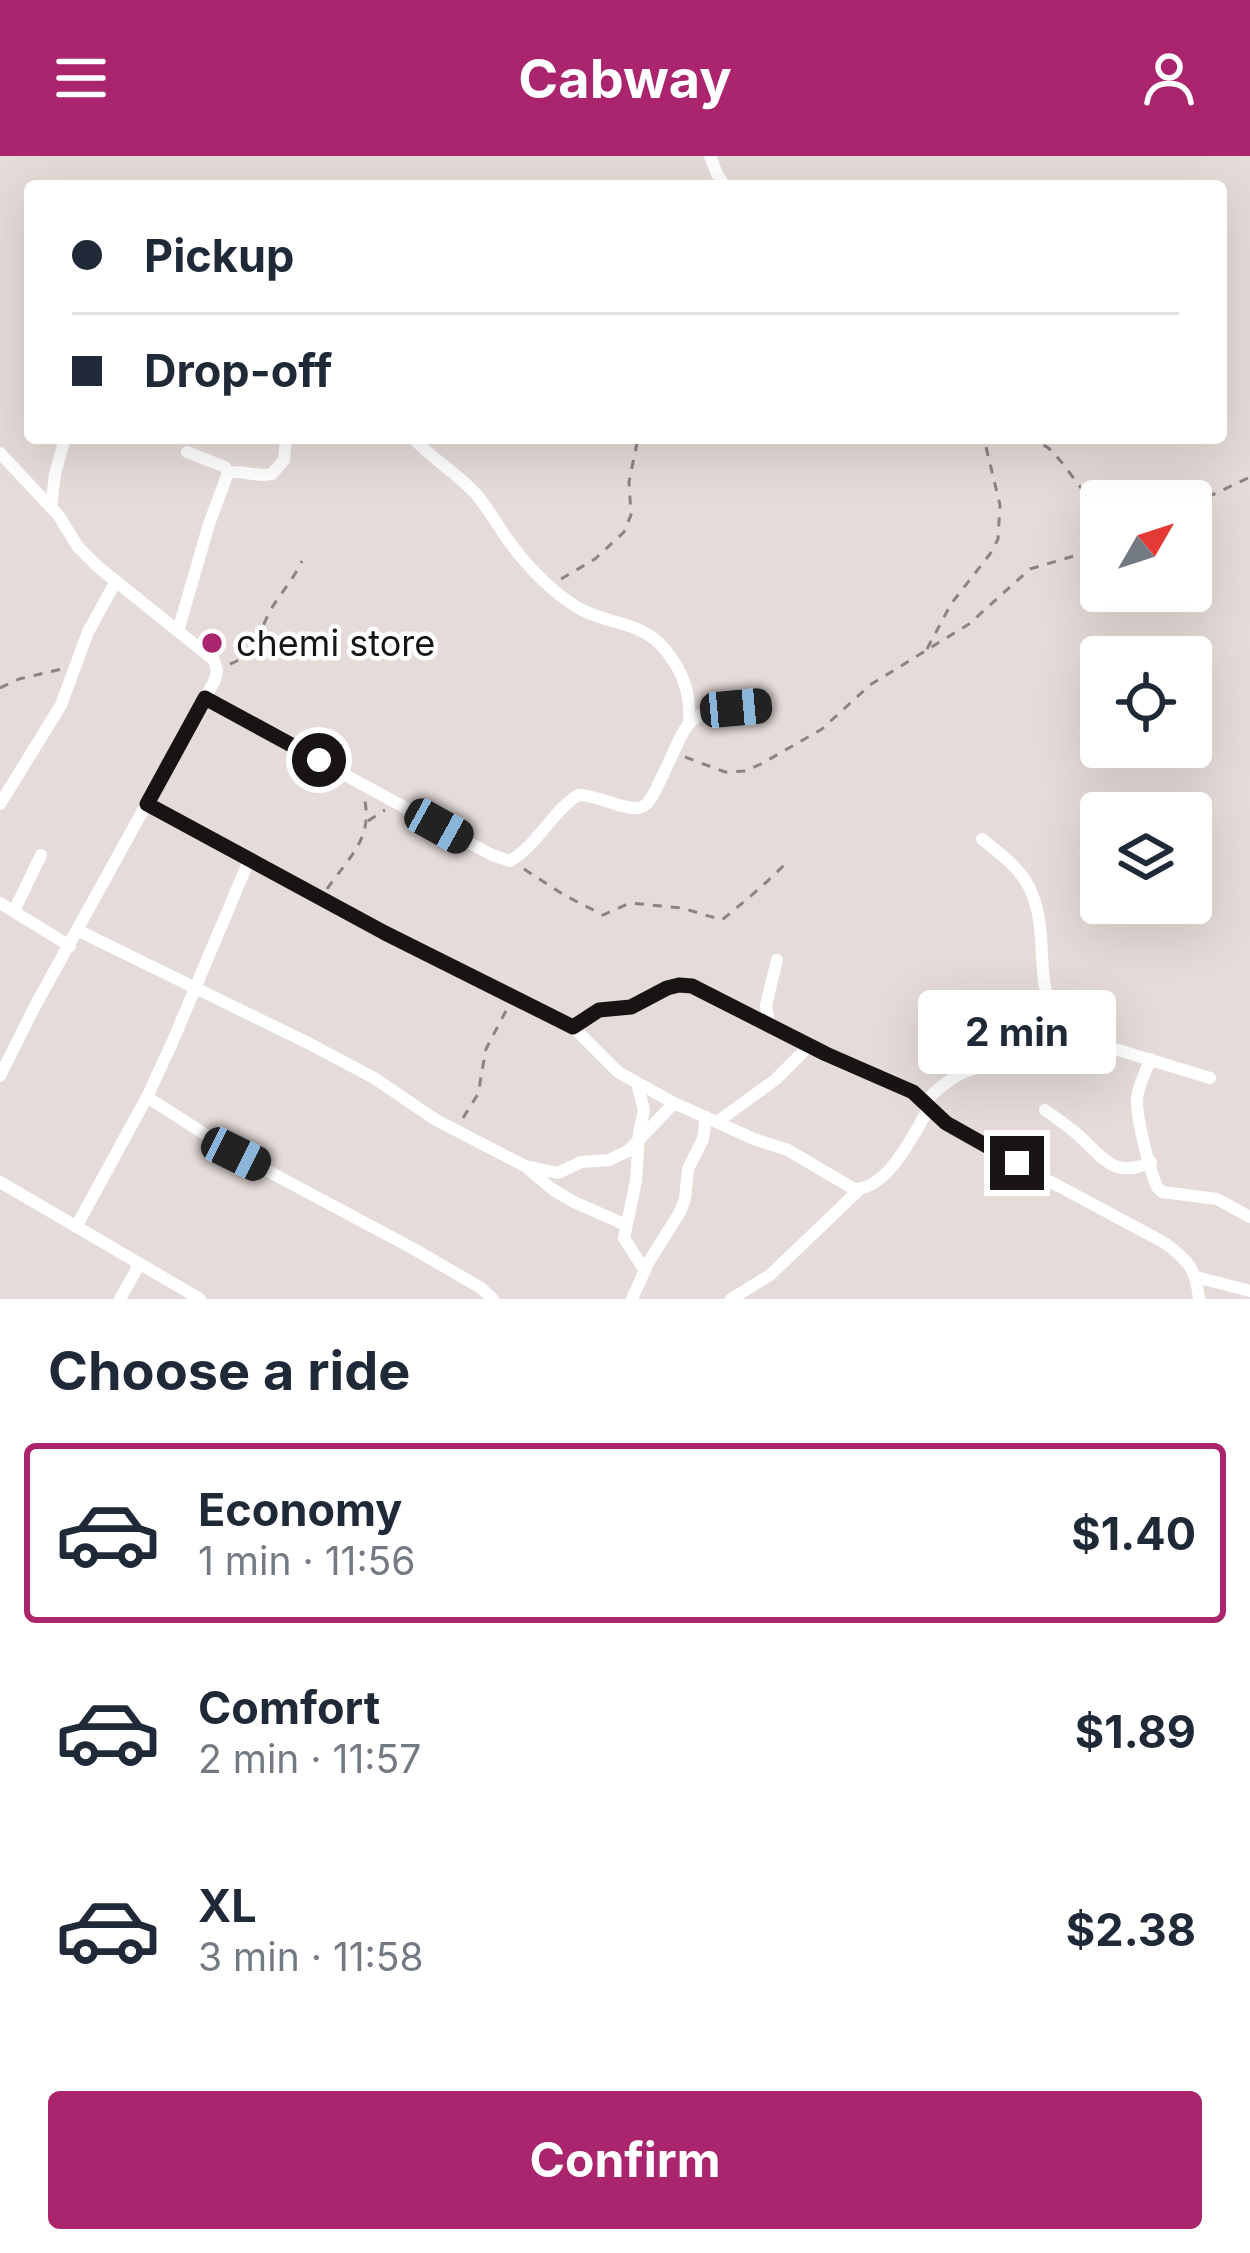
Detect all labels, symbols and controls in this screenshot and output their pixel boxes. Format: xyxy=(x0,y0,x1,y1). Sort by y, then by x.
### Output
icon: menu xyxy=(48,45,114,111)
icon: person xyxy=(1136,45,1202,111)
text: Cabway xyxy=(518,46,732,111)
text: Pickup xyxy=(144,228,294,283)
text: Drop-off xyxy=(144,343,332,398)
north arrow xyxy=(1080,480,1212,612)
map controls xyxy=(1080,480,1212,924)
place label: chemi store xyxy=(236,621,435,665)
marker: chemi store xyxy=(199,630,225,656)
button: locate xyxy=(1080,636,1212,768)
car xyxy=(699,687,773,729)
route start xyxy=(292,733,346,787)
button: layers xyxy=(1080,792,1212,924)
car xyxy=(399,793,479,859)
callout: 2 min xyxy=(918,989,1116,1073)
text: 2 min xyxy=(965,1008,1069,1055)
car xyxy=(196,1122,276,1186)
route end xyxy=(990,1136,1044,1190)
text: Choose a ride xyxy=(48,1338,410,1403)
icon: car xyxy=(54,1479,162,1587)
text: Economy xyxy=(198,1482,402,1537)
text: $1.40 xyxy=(1071,1506,1196,1561)
text: 1 min · 11:56 xyxy=(198,1537,416,1584)
icon: car xyxy=(54,1677,162,1785)
text: Comfort xyxy=(198,1680,380,1735)
text: $1.89 xyxy=(1075,1704,1196,1759)
text: 2 min · 11:57 xyxy=(198,1735,421,1782)
icon: car xyxy=(54,1875,162,1983)
text: XL xyxy=(198,1878,257,1933)
text: $2.38 xyxy=(1066,1902,1196,1957)
text: 3 min · 11:58 xyxy=(198,1933,424,1980)
button: Confirm xyxy=(48,2091,1202,2229)

